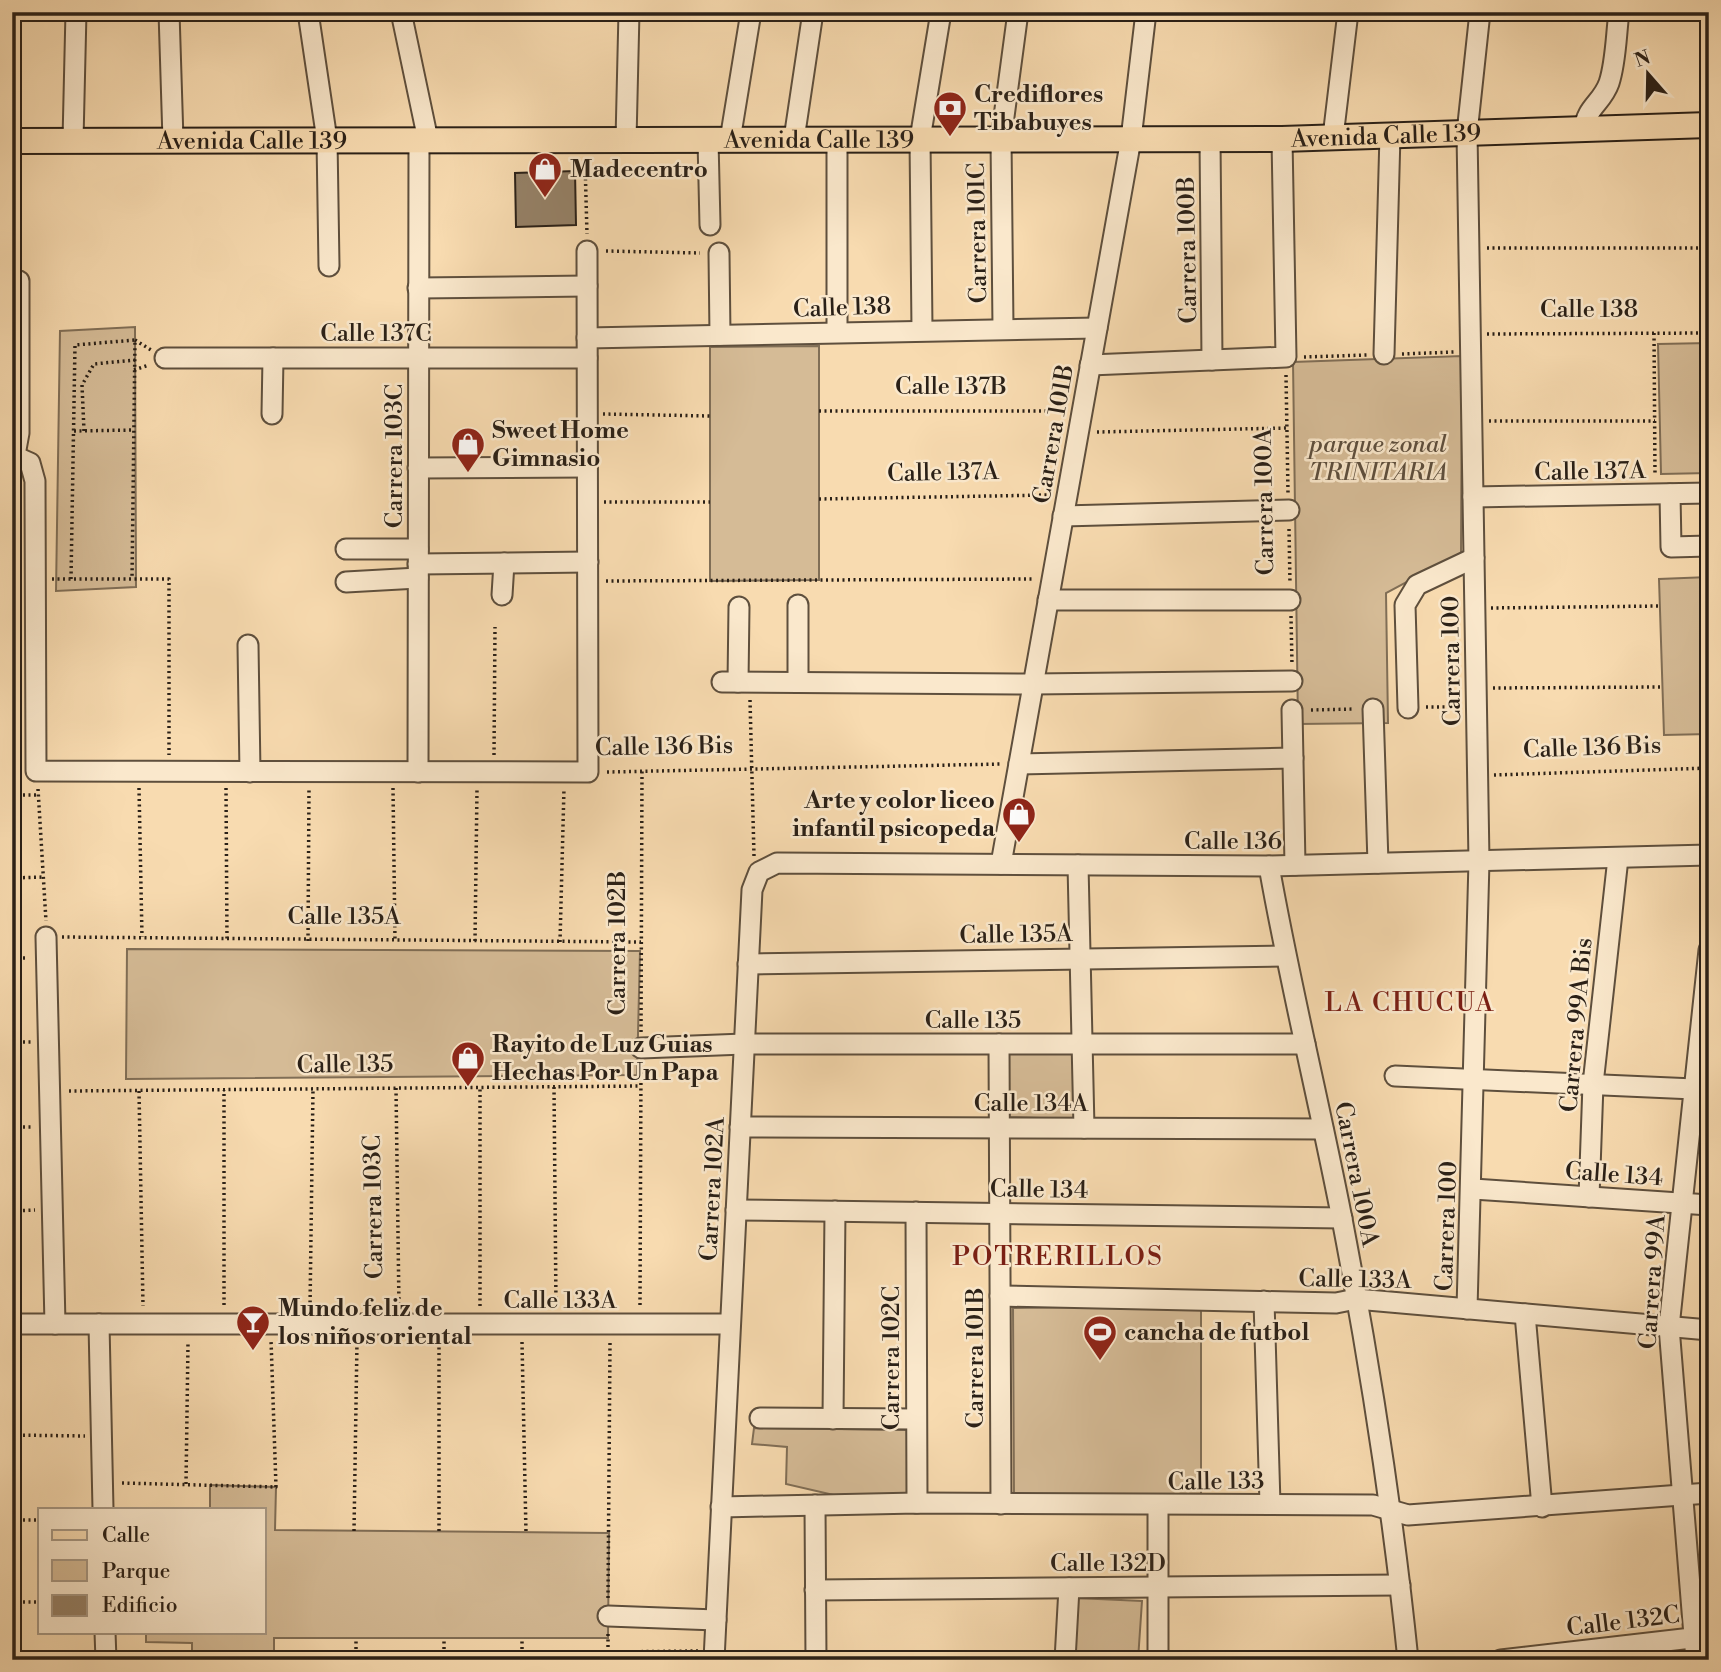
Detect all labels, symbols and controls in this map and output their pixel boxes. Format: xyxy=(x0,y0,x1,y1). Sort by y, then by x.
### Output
north arrow xyxy=(1612,38,1682,108)
text: N xyxy=(1631,45,1654,73)
place label: Crediflores Tibabuyes xyxy=(974,80,1103,138)
bank icon: Crediflores Tibabuyes xyxy=(931,89,969,138)
street label: Avenida Calle 139 xyxy=(1289,118,1481,155)
street label: Avenida Calle 139 xyxy=(156,126,347,157)
street label: Avenida Calle 139 xyxy=(723,126,914,156)
shop icon: Madecentro xyxy=(526,150,564,199)
place label: Madecentro xyxy=(570,155,708,185)
street label: Carrera 101C xyxy=(962,162,994,304)
street label: Carrera 100B xyxy=(1172,176,1204,324)
street label: Calle 138 xyxy=(792,291,892,325)
street label: Calle 138 xyxy=(1540,295,1638,325)
street label: Calle 137C xyxy=(320,319,432,349)
street label: Carrera 101B xyxy=(1027,362,1081,506)
street label: Calle 137B xyxy=(895,372,1007,402)
street label: Carrera 103C xyxy=(380,384,410,528)
place label: Sweet Home Gimnasio xyxy=(492,416,629,474)
shop icon: Sweet Home Gimnasio xyxy=(449,425,487,474)
street label: Carrera 100A xyxy=(1249,428,1281,576)
park label: parque zonal TRINITARIA xyxy=(1306,430,1447,488)
street label: Calle 137A xyxy=(1534,456,1647,488)
street label: Calle 137A xyxy=(887,457,1000,489)
street label: Carrera 100 xyxy=(1436,595,1468,727)
street label: Calle 136 Bis xyxy=(595,731,733,763)
street label: Calle 136 Bis xyxy=(1522,731,1662,765)
place label: Arte y color liceo infantil psicopeda xyxy=(792,786,996,844)
shop icon: Arte y color liceo infantil psicopeda xyxy=(1000,795,1038,844)
street label: Calle 136 xyxy=(1184,827,1282,857)
street label: Carrera 102B xyxy=(603,871,633,1015)
street label: Calle 135A xyxy=(287,902,401,932)
street label: Calle 135A xyxy=(959,919,1073,951)
street label: Carrera 99A Bis xyxy=(1554,937,1600,1114)
district label: LA CHUCUA xyxy=(1325,987,1495,1019)
street label: Calle 135 xyxy=(925,1006,1021,1036)
place label: Rayito de Luz Guias Hechas Por Un Papa xyxy=(492,1030,720,1088)
shop icon: Rayito de Luz Guias Hechas Por Un Papa xyxy=(449,1039,487,1088)
street label: Calle 135 xyxy=(296,1049,394,1081)
street label: Calle 134A xyxy=(974,1089,1089,1119)
street label: Carrera 100A xyxy=(1327,1099,1385,1250)
street label: Carrera 102A xyxy=(694,1116,732,1262)
street label: Carrera 103C xyxy=(358,1135,390,1279)
street label: Calle 134 xyxy=(1564,1157,1664,1193)
street label: Carrera 100 xyxy=(1430,1160,1464,1292)
street label: Calle 134 xyxy=(990,1174,1088,1206)
street label: Carrera 99A xyxy=(1633,1213,1673,1350)
district label: POTRERILLOS xyxy=(952,1241,1164,1273)
street label: Calle 133A xyxy=(1298,1264,1412,1296)
street label: Calle 133A xyxy=(503,1286,617,1316)
street label: Carrera 102C xyxy=(877,1286,907,1430)
street label: Carrera 101B xyxy=(961,1287,991,1429)
place label: Mundo feliz de los niños oriental xyxy=(278,1294,472,1352)
bar icon: Mundo feliz de los niños oriental xyxy=(234,1303,272,1352)
sports icon: cancha de futbol xyxy=(1081,1313,1119,1362)
place label: cancha de futbol xyxy=(1124,1318,1309,1348)
street label: Calle 133 xyxy=(1167,1466,1265,1498)
legend xyxy=(38,1508,266,1634)
text: Calle xyxy=(102,1523,150,1549)
street label: Calle 132D xyxy=(1050,1549,1166,1579)
text: Parque xyxy=(102,1559,170,1585)
text: Edificio xyxy=(102,1593,178,1619)
street label: Calle 132C xyxy=(1565,1600,1681,1644)

